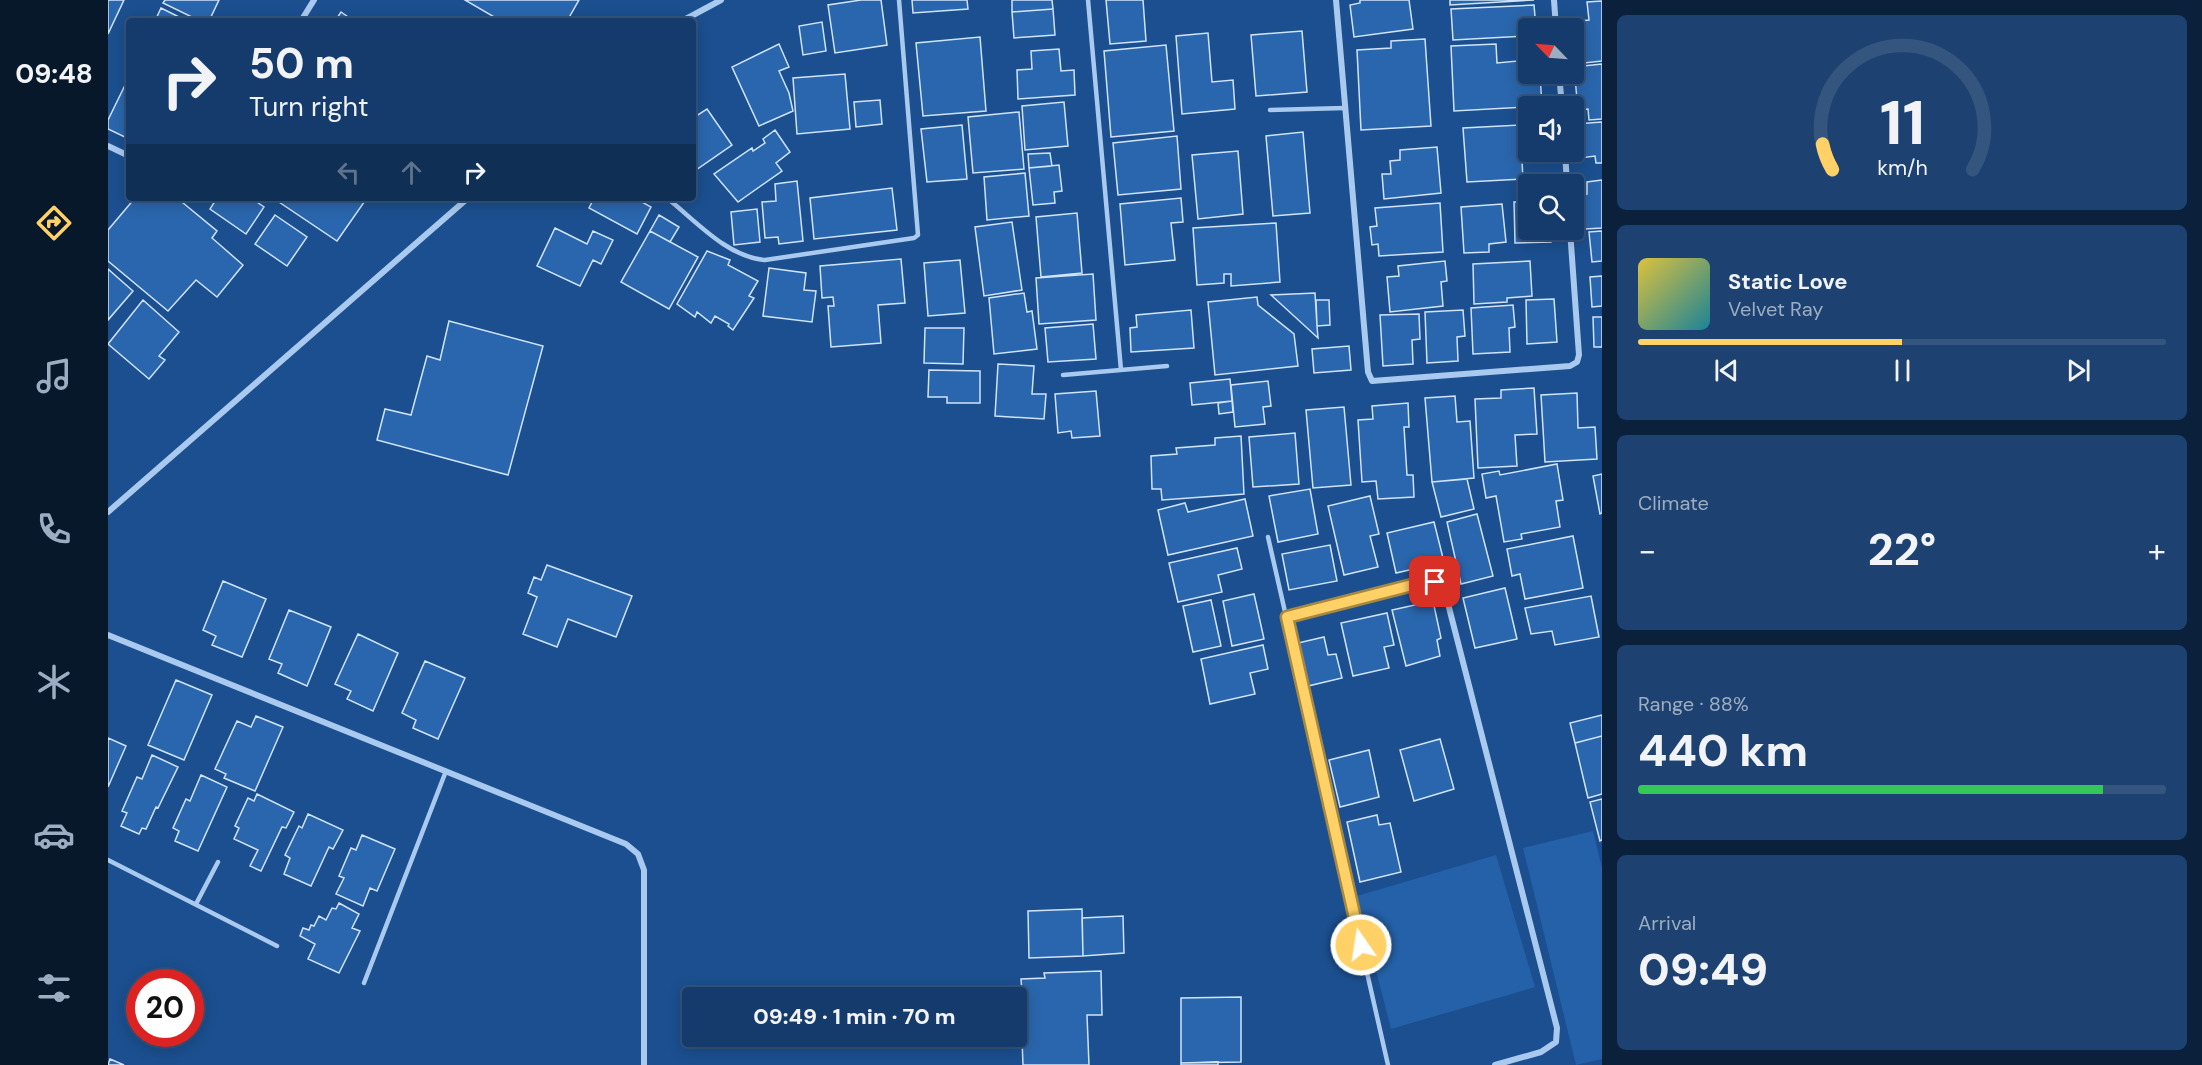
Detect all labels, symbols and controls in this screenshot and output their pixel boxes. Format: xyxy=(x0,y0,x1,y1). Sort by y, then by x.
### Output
north arrow xyxy=(1518,18,1584,84)
map controls xyxy=(1518,18,1584,240)
text: 50 m xyxy=(249,36,354,91)
icon: right xyxy=(150,42,228,120)
text: 09:48 xyxy=(15,56,93,91)
text: 11 xyxy=(1879,82,1925,163)
text: Turn right xyxy=(249,89,369,124)
button: sound xyxy=(1518,96,1584,162)
text: km/h xyxy=(1877,154,1927,182)
icon: left xyxy=(332,156,365,189)
icon: ahead xyxy=(395,156,428,189)
icon: right xyxy=(458,156,491,189)
button: search xyxy=(1518,174,1584,240)
icon: directions xyxy=(33,202,75,244)
text: Static Love xyxy=(1728,267,1848,296)
text: Velvet Ray xyxy=(1728,296,1823,322)
icon: previous xyxy=(1710,354,1743,387)
icon: pause xyxy=(1886,354,1919,387)
icon: next xyxy=(2062,354,2095,387)
icon: music xyxy=(33,355,75,397)
text: Climate xyxy=(1638,490,1709,516)
icon: phone xyxy=(33,508,75,550)
text: 22° xyxy=(1868,520,1936,579)
text: − xyxy=(1638,529,1656,572)
text: + xyxy=(2148,529,2166,572)
pin xyxy=(1409,556,1460,607)
icon: arrive xyxy=(1418,565,1451,598)
icon: climate xyxy=(33,661,75,703)
text: Range · 88% xyxy=(1638,691,1749,717)
text: 440 km xyxy=(1638,721,1808,780)
icon: car xyxy=(33,814,75,856)
text: Arrival xyxy=(1638,910,1696,936)
position arrow xyxy=(1329,913,1393,977)
text: 09:49 xyxy=(1638,940,1768,999)
icon: filters xyxy=(33,967,75,1009)
speed limit sign: 20 xyxy=(126,969,204,1047)
text: 09:49 · 1 min · 70 m xyxy=(753,1002,956,1031)

